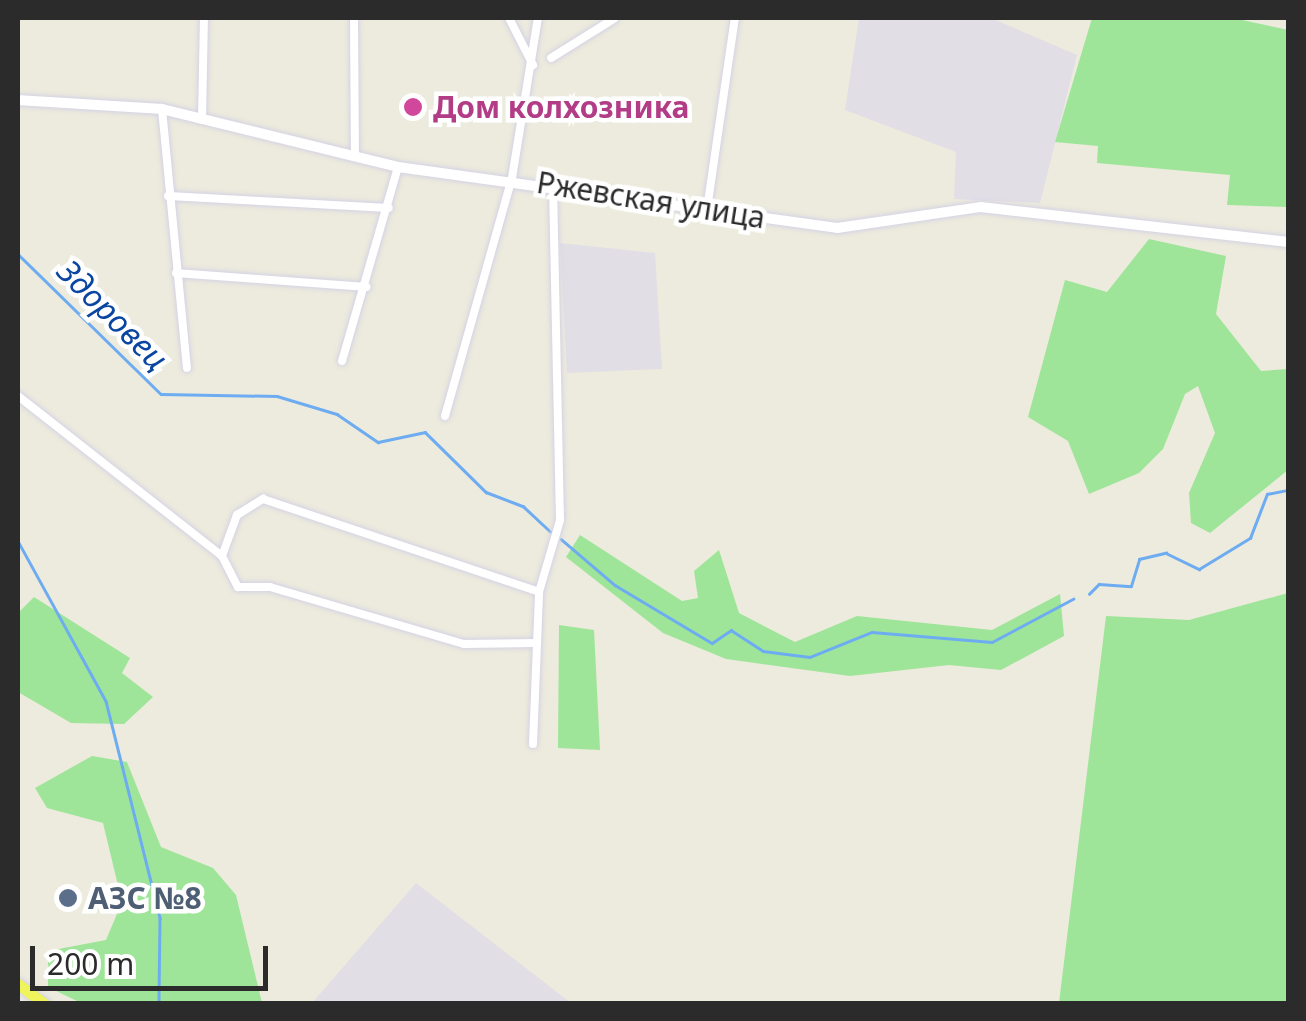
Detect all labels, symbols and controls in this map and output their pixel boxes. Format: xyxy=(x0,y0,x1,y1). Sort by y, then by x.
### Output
place label: Дом колхозника xyxy=(433,89,689,125)
marker: Дом колхозника xyxy=(402,96,424,118)
street label: Ржевская улица xyxy=(534,164,768,236)
water label: Здоровец xyxy=(50,252,176,378)
place label: АЗС №8 xyxy=(88,880,202,916)
marker: АЗС №8 xyxy=(57,887,79,909)
scale bar xyxy=(35,926,272,988)
text: 200 m xyxy=(47,943,134,984)

